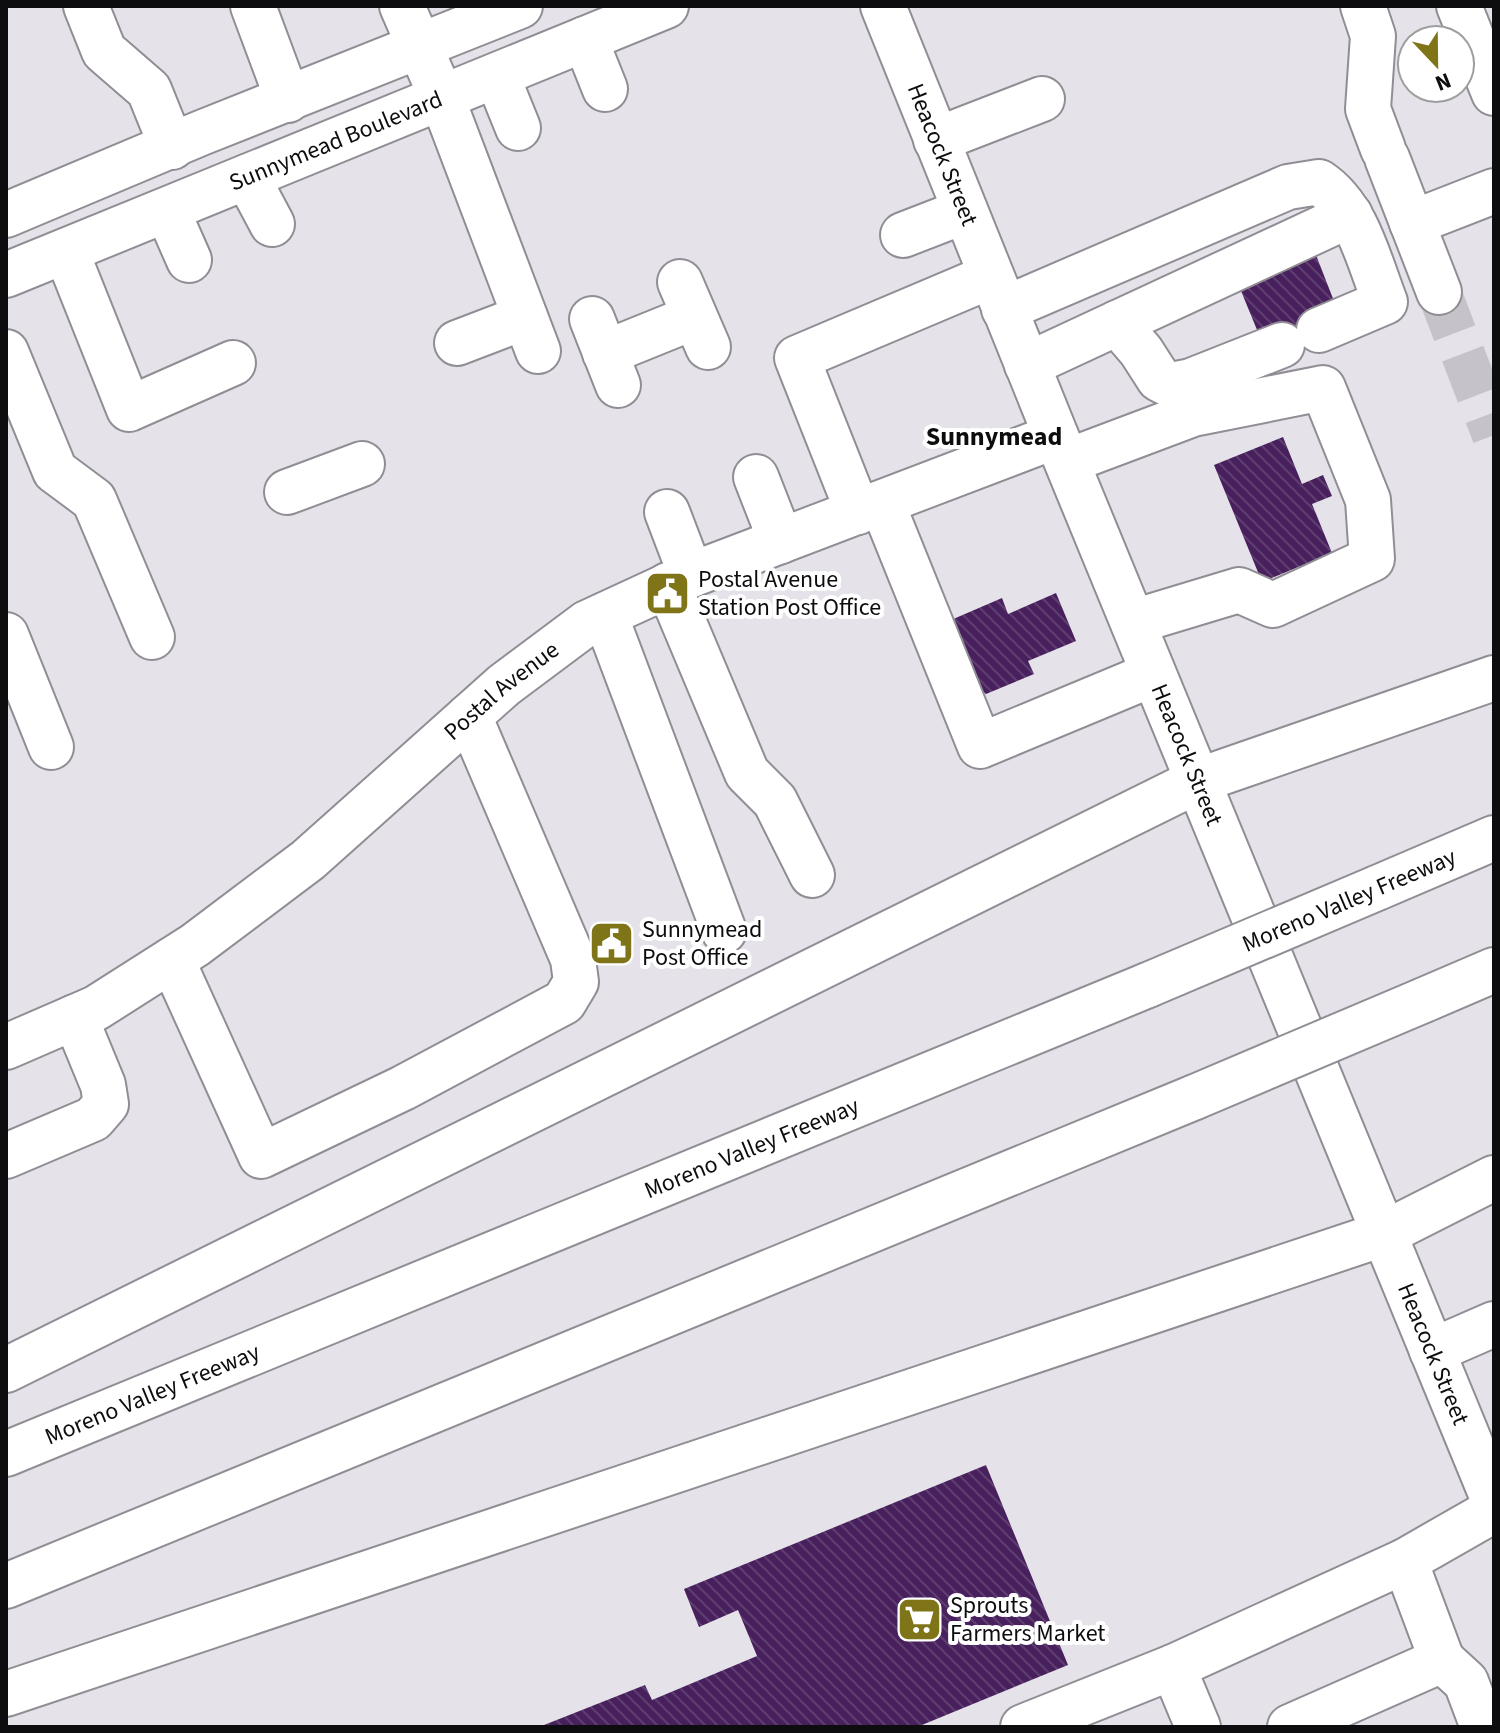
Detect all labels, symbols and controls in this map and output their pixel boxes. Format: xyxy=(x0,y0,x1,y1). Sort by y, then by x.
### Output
north arrow xyxy=(1396,24,1476,104)
text: N xyxy=(1430,64,1456,99)
street label: Heacock Street xyxy=(898,78,987,231)
street label: Sunnymead Boulevard xyxy=(224,82,448,200)
district label: Sunnymead xyxy=(926,418,1062,455)
place label: Postal Avenue Station Post Office xyxy=(698,562,881,625)
public building icon: Postal Avenue Station Post Office xyxy=(643,569,691,617)
street label: Postal Avenue xyxy=(436,633,566,749)
street label: Heacock Street xyxy=(1142,678,1231,831)
street label: Moreno Valley Freeway xyxy=(1237,840,1462,961)
place label: Sunnymead Post Office xyxy=(642,912,762,975)
public building icon: Sunnymead Post Office xyxy=(587,919,635,967)
street label: Moreno Valley Freeway xyxy=(639,1088,865,1208)
street label: Heacock Street xyxy=(1388,1278,1478,1430)
street label: Moreno Valley Freeway xyxy=(40,1335,265,1454)
place label: Sprouts Farmers Market xyxy=(950,1588,1105,1651)
supermarket icon: Sprouts Farmers Market xyxy=(895,1595,943,1643)

